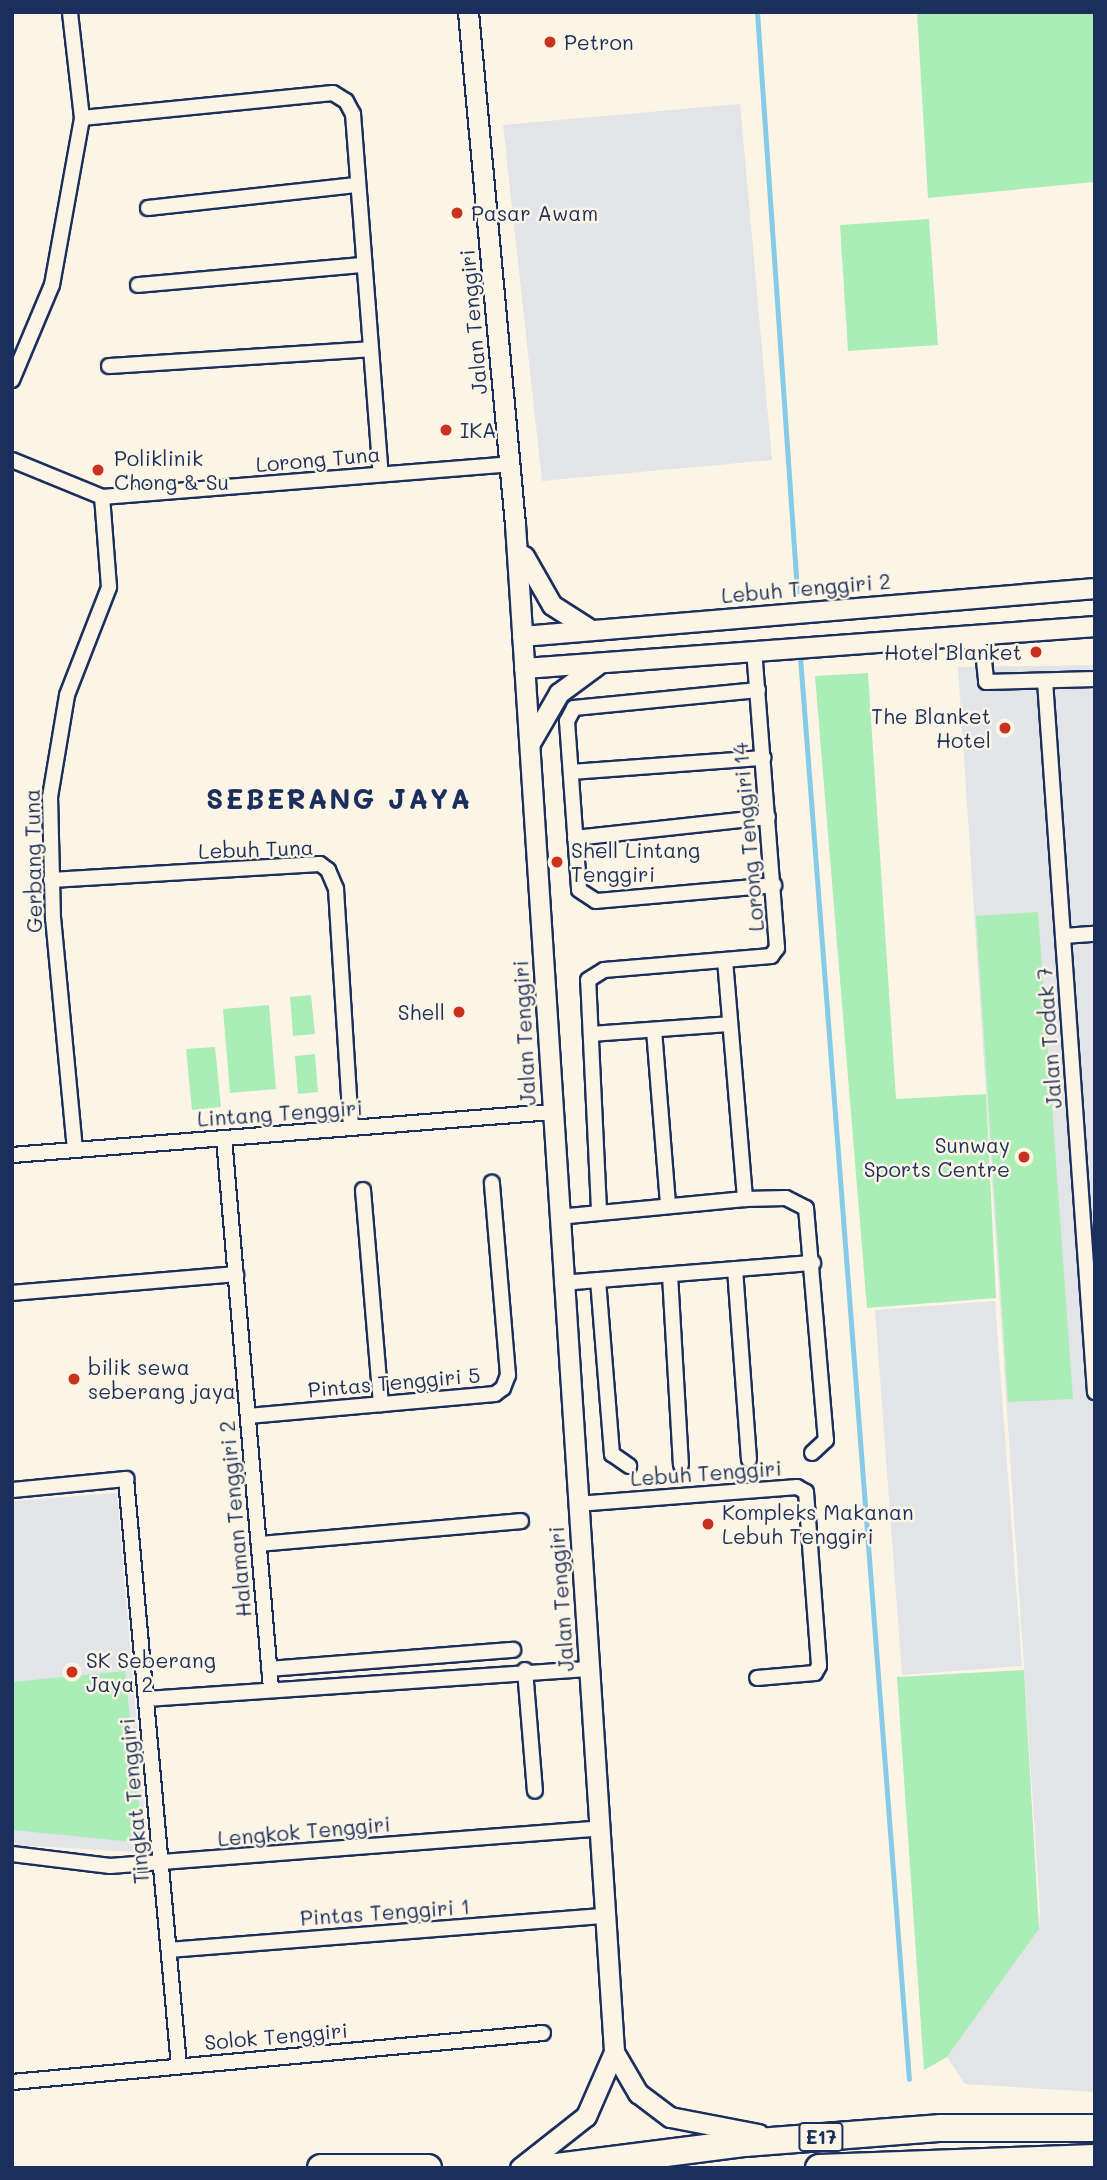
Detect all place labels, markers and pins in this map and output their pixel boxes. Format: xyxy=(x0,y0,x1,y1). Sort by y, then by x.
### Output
place label: Petron xyxy=(564,29,634,55)
marker: Petron xyxy=(542,34,558,50)
place label: Pasar Awam xyxy=(471,200,598,226)
marker: Pasar Awam xyxy=(449,205,465,221)
place label: IKA xyxy=(460,417,496,443)
marker: IKA xyxy=(438,422,454,438)
place label: Poliklinik Chong & Su xyxy=(114,445,229,495)
marker: Poliklinik Chong & Su xyxy=(88,460,108,480)
place label: Hotel Blanket xyxy=(884,639,1022,665)
marker: Hotel Blanket xyxy=(1028,644,1044,660)
place label: The Blanket Hotel xyxy=(871,703,991,753)
marker: The Blanket Hotel xyxy=(997,720,1013,736)
place label: Shell Lintang Tenggiri xyxy=(571,837,700,887)
marker: Shell Lintang Tenggiri xyxy=(549,854,565,870)
place label: Shell xyxy=(398,999,445,1025)
marker: Shell xyxy=(451,1004,467,1020)
place label: Sunway Sports Centre xyxy=(864,1132,1010,1182)
marker: Sunway Sports Centre xyxy=(1016,1149,1032,1165)
place label: bilik sewa seberang jaya xyxy=(88,1354,236,1404)
marker: bilik sewa seberang jaya xyxy=(66,1371,82,1387)
place label: Kompleks Makanan Lebuh Tenggiri xyxy=(722,1499,914,1549)
marker: Kompleks Makanan Lebuh Tenggiri xyxy=(700,1516,716,1532)
place label: SK Seberang Jaya 2 xyxy=(86,1647,216,1697)
marker: SK Seberang Jaya 2 xyxy=(64,1664,80,1680)

